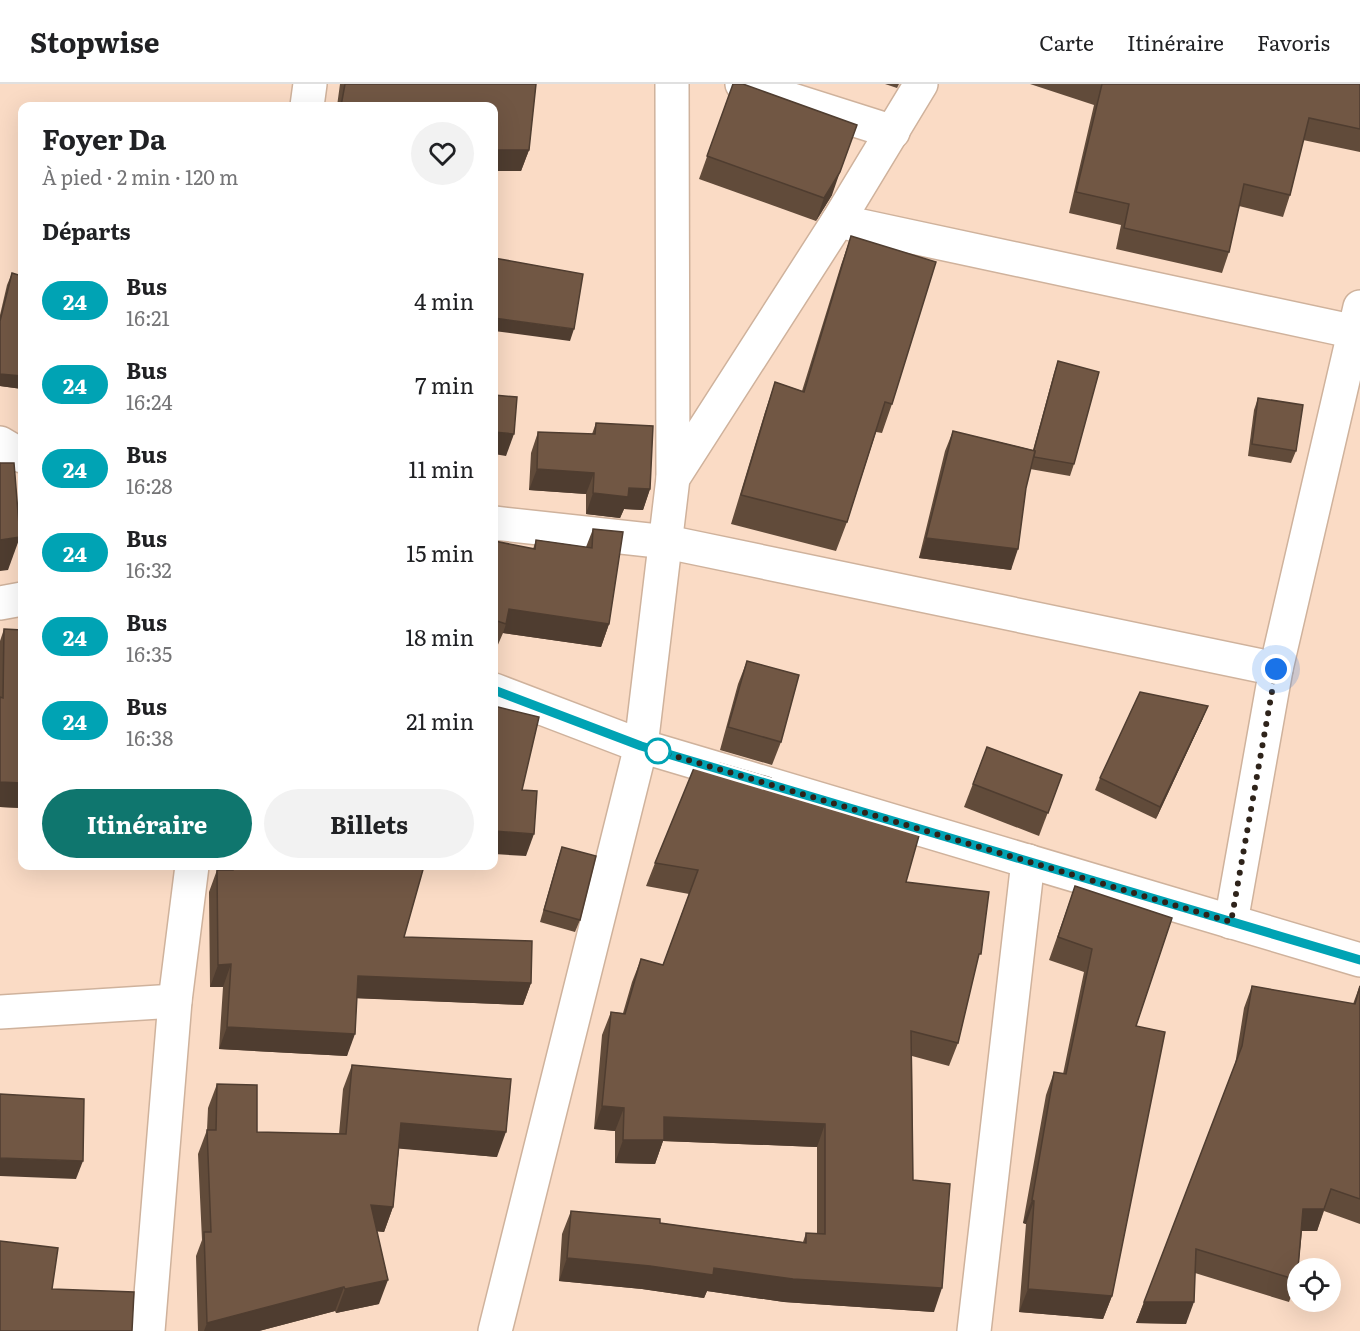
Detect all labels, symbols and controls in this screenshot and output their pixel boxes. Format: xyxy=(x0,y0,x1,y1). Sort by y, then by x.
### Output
text: Stopwise xyxy=(30,20,160,62)
text: Carte xyxy=(1039,26,1094,57)
text: Itinéraire xyxy=(1127,26,1224,57)
text: Favoris xyxy=(1257,26,1330,57)
text: Foyer Da xyxy=(42,117,166,159)
button: heart xyxy=(411,122,474,185)
text: À pied · 2 min · 120 m xyxy=(42,161,238,191)
text: Départs xyxy=(42,214,131,247)
text: Bus xyxy=(126,269,167,302)
text: 4 min xyxy=(414,284,474,317)
text: 24 xyxy=(63,285,87,316)
text: 16:21 xyxy=(126,302,170,332)
text: Bus xyxy=(126,353,167,386)
text: 7 min xyxy=(415,368,474,401)
text: 24 xyxy=(63,369,87,400)
text: 16:24 xyxy=(126,386,173,416)
text: Bus xyxy=(126,437,167,470)
text: 11 min xyxy=(408,452,474,485)
text: 24 xyxy=(63,453,87,484)
text: 16:28 xyxy=(126,470,173,500)
text: Bus xyxy=(126,521,167,554)
text: 15 min xyxy=(406,536,474,569)
text: 24 xyxy=(63,537,87,568)
text: 16:32 xyxy=(126,554,172,584)
text: Bus xyxy=(126,605,167,638)
text: 18 min xyxy=(405,620,474,653)
text: 24 xyxy=(63,621,87,652)
text: 16:35 xyxy=(126,638,172,668)
your location xyxy=(1261,654,1291,684)
text: Bus xyxy=(126,689,167,722)
text: 21 min xyxy=(406,704,474,737)
text: 24 xyxy=(63,705,87,736)
text: 16:38 xyxy=(126,722,173,752)
unlabelled marker xyxy=(645,738,671,764)
button: Itinéraire xyxy=(42,789,252,858)
button: Billets xyxy=(264,789,474,858)
map controls xyxy=(1287,1258,1341,1312)
button: locate xyxy=(1287,1258,1341,1312)

